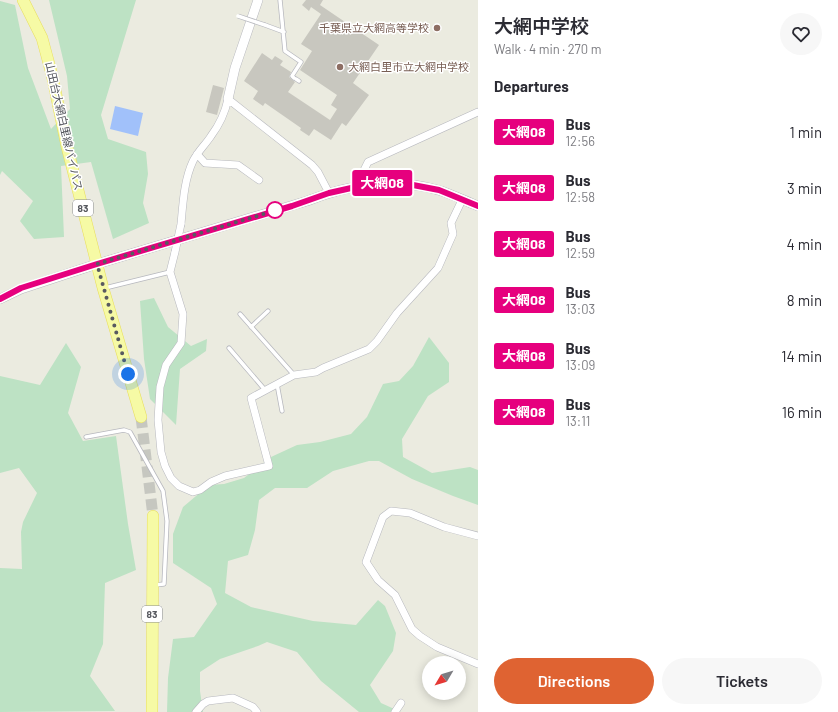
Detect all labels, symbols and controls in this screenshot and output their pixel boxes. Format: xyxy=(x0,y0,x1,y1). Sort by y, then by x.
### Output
button: heart xyxy=(780,13,822,55)
text: 大網中学校 xyxy=(494,14,589,37)
place label: 千葉県立大網高等学校 xyxy=(319,21,429,34)
marker: 千葉県立大網高等学校 xyxy=(432,23,442,33)
text: Walk · 4 min · 270 m xyxy=(494,41,601,57)
street label: 山田台大網白里線バイパス xyxy=(43,60,86,192)
place label: 大網白里市立大網中学校 xyxy=(348,60,469,73)
marker: 大網白里市立大網中学校 xyxy=(335,62,345,72)
text: Departures xyxy=(494,77,569,95)
text: Bus xyxy=(566,115,590,133)
text: 大網08 xyxy=(502,123,546,140)
text: 1 min xyxy=(789,123,822,141)
text: 12:56 xyxy=(566,133,595,149)
line badge: 大網08 xyxy=(354,170,410,196)
text: Bus xyxy=(566,171,590,189)
text: 大網08 xyxy=(360,174,404,191)
text: 大網08 xyxy=(502,179,546,196)
text: 3 min xyxy=(787,179,822,197)
text: 12:58 xyxy=(566,189,595,205)
road number: 83 xyxy=(73,200,93,216)
unlabelled marker xyxy=(266,201,284,219)
text: Bus xyxy=(566,227,590,245)
text: 大網08 xyxy=(502,235,546,252)
text: 4 min xyxy=(786,235,822,253)
text: 12:59 xyxy=(566,245,595,261)
text: Bus xyxy=(566,283,590,301)
text: 大網08 xyxy=(502,291,546,308)
text: 8 min xyxy=(787,291,822,309)
text: 13:03 xyxy=(566,301,595,317)
text: Bus xyxy=(566,339,590,357)
text: 大網08 xyxy=(502,347,546,364)
text: 14 min xyxy=(781,347,822,365)
text: 13:09 xyxy=(566,357,595,373)
your location xyxy=(118,364,138,384)
text: Bus xyxy=(566,395,590,413)
text: 大網08 xyxy=(502,403,546,420)
text: 16 min xyxy=(782,403,822,421)
text: 13:11 xyxy=(566,413,590,429)
road number: 83 xyxy=(142,606,162,622)
north arrow xyxy=(422,656,466,700)
map controls xyxy=(422,656,466,700)
button: Directions xyxy=(494,658,654,704)
button: Tickets xyxy=(662,658,822,704)

